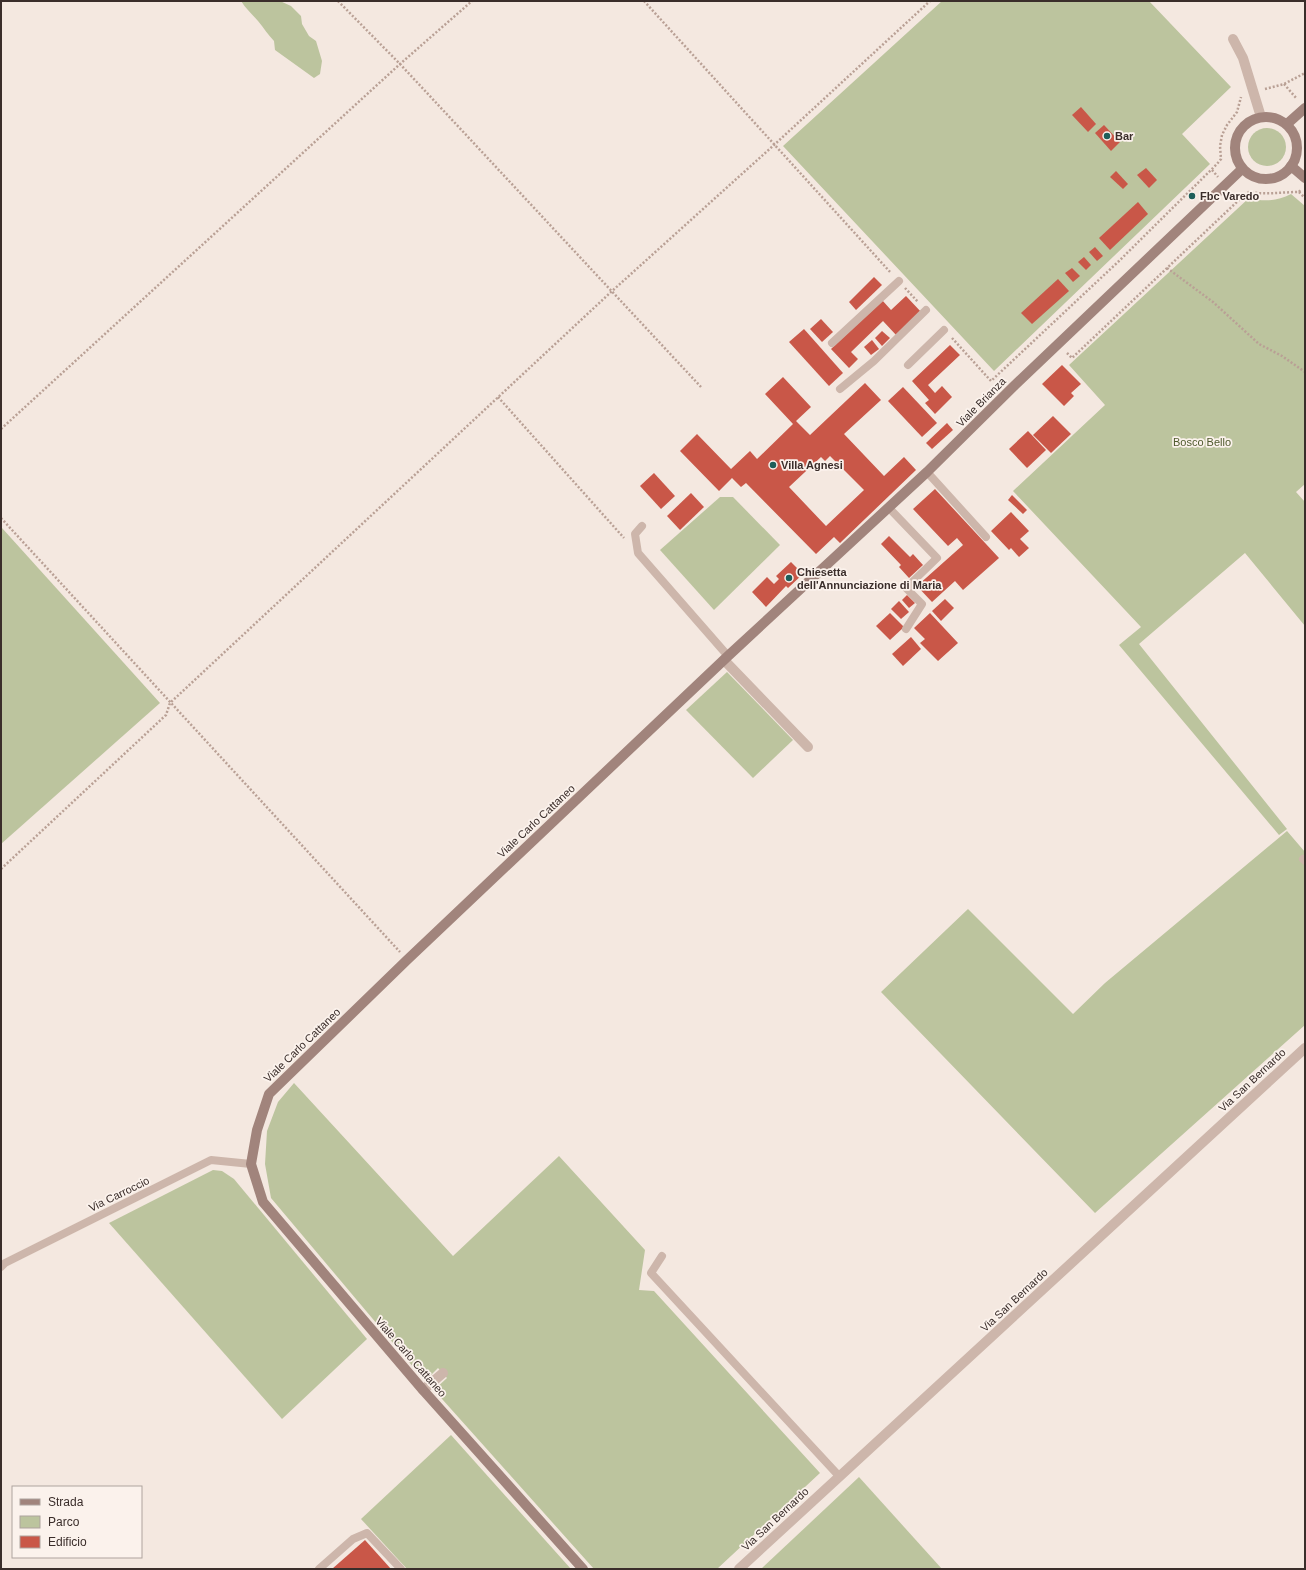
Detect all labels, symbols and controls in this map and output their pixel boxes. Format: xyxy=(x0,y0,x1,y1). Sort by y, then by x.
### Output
place label: Bar xyxy=(1115,130,1134,142)
marker: Bar xyxy=(1102,131,1112,141)
place label: Fbc Varedo xyxy=(1200,190,1260,202)
marker: Fbc Varedo xyxy=(1187,191,1197,201)
street label: Viale Brianza xyxy=(954,374,1009,429)
park label: Bosco Bello xyxy=(1173,436,1231,448)
place label: Villa Agnesi xyxy=(781,459,843,471)
marker: Villa Agnesi xyxy=(768,460,778,470)
place label: Chiesetta dell'Annunciazione di Maria xyxy=(797,566,942,591)
marker: Chiesetta dell'Annunciazione di Maria xyxy=(784,573,794,583)
street label: Viale Carlo Cattaneo xyxy=(495,782,577,860)
street label: Viale Carlo Cattaneo xyxy=(261,1005,343,1085)
street label: Via San Bernardo xyxy=(1216,1046,1288,1114)
street label: Via Carroccio xyxy=(87,1174,151,1214)
street label: Via San Bernardo xyxy=(978,1266,1050,1334)
street label: Viale Carlo Cattaneo xyxy=(373,1315,449,1399)
street label: Via San Bernardo xyxy=(739,1485,811,1553)
legend xyxy=(12,1486,142,1558)
text: Strada xyxy=(48,1495,84,1509)
text: Parco xyxy=(48,1515,80,1529)
text: Edificio xyxy=(48,1535,87,1549)

